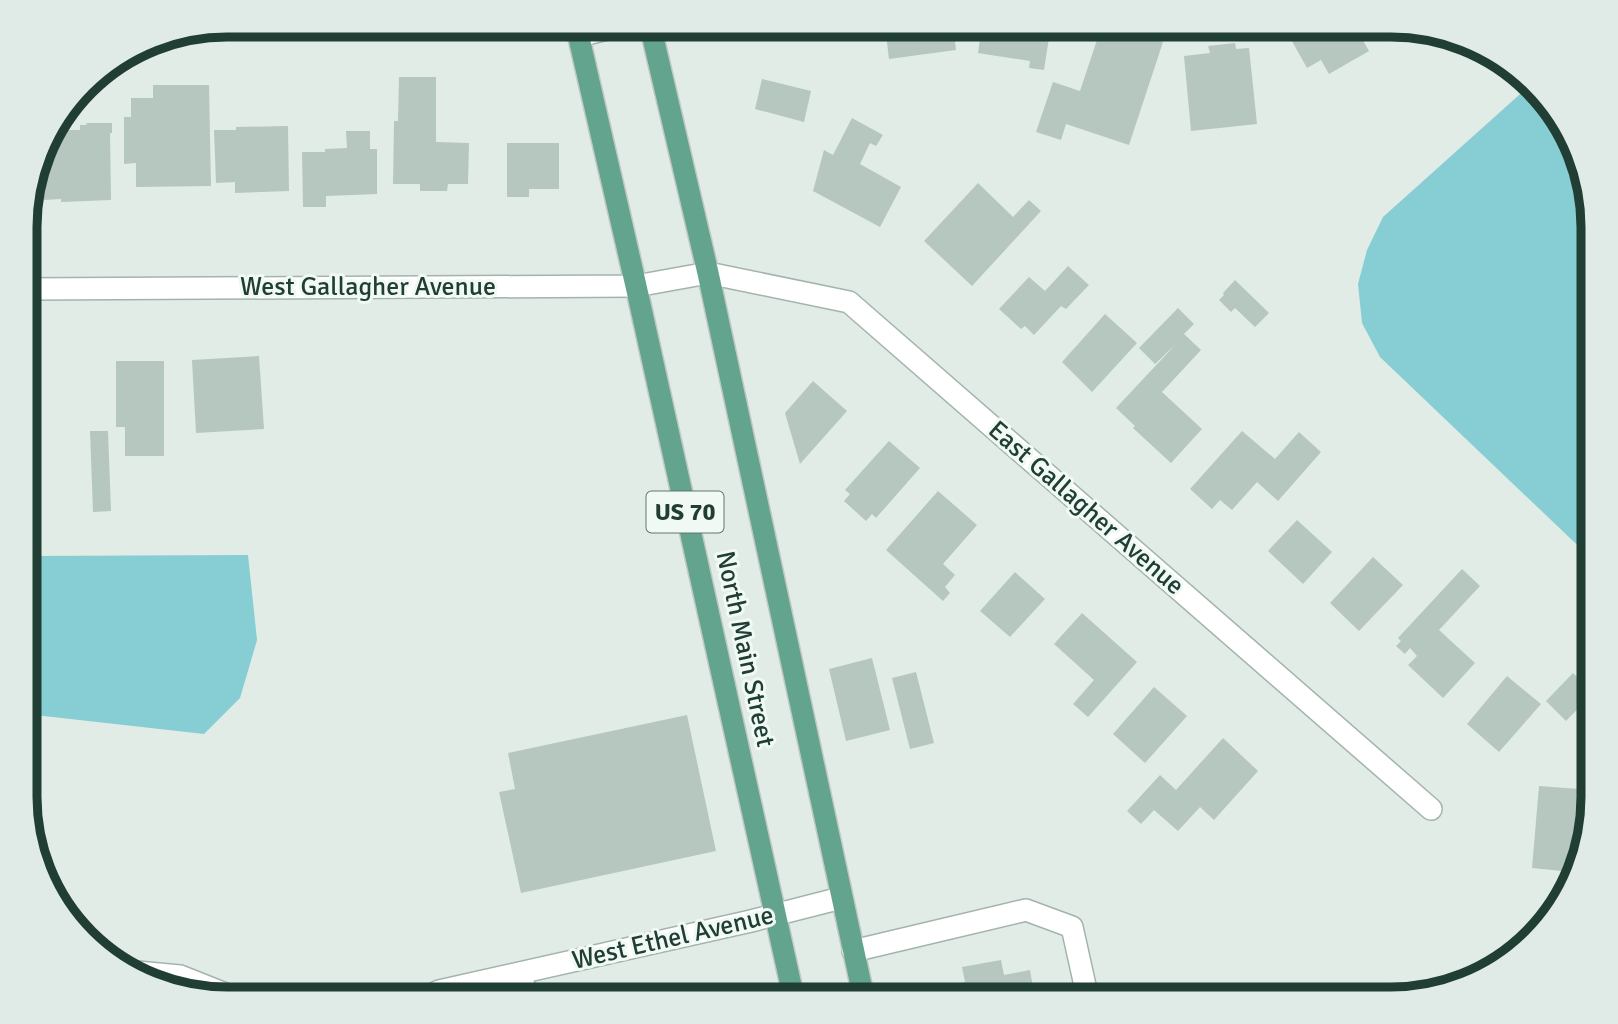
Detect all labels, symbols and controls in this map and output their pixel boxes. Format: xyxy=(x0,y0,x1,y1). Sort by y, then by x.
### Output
street label: West Gallagher Avenue xyxy=(240,271,496,303)
street label: East Gallagher Avenue xyxy=(981,414,1191,602)
road number: US 70 xyxy=(646,491,724,532)
street label: North Main Street xyxy=(709,548,781,750)
street label: West Ethel Avenue xyxy=(569,899,777,977)

